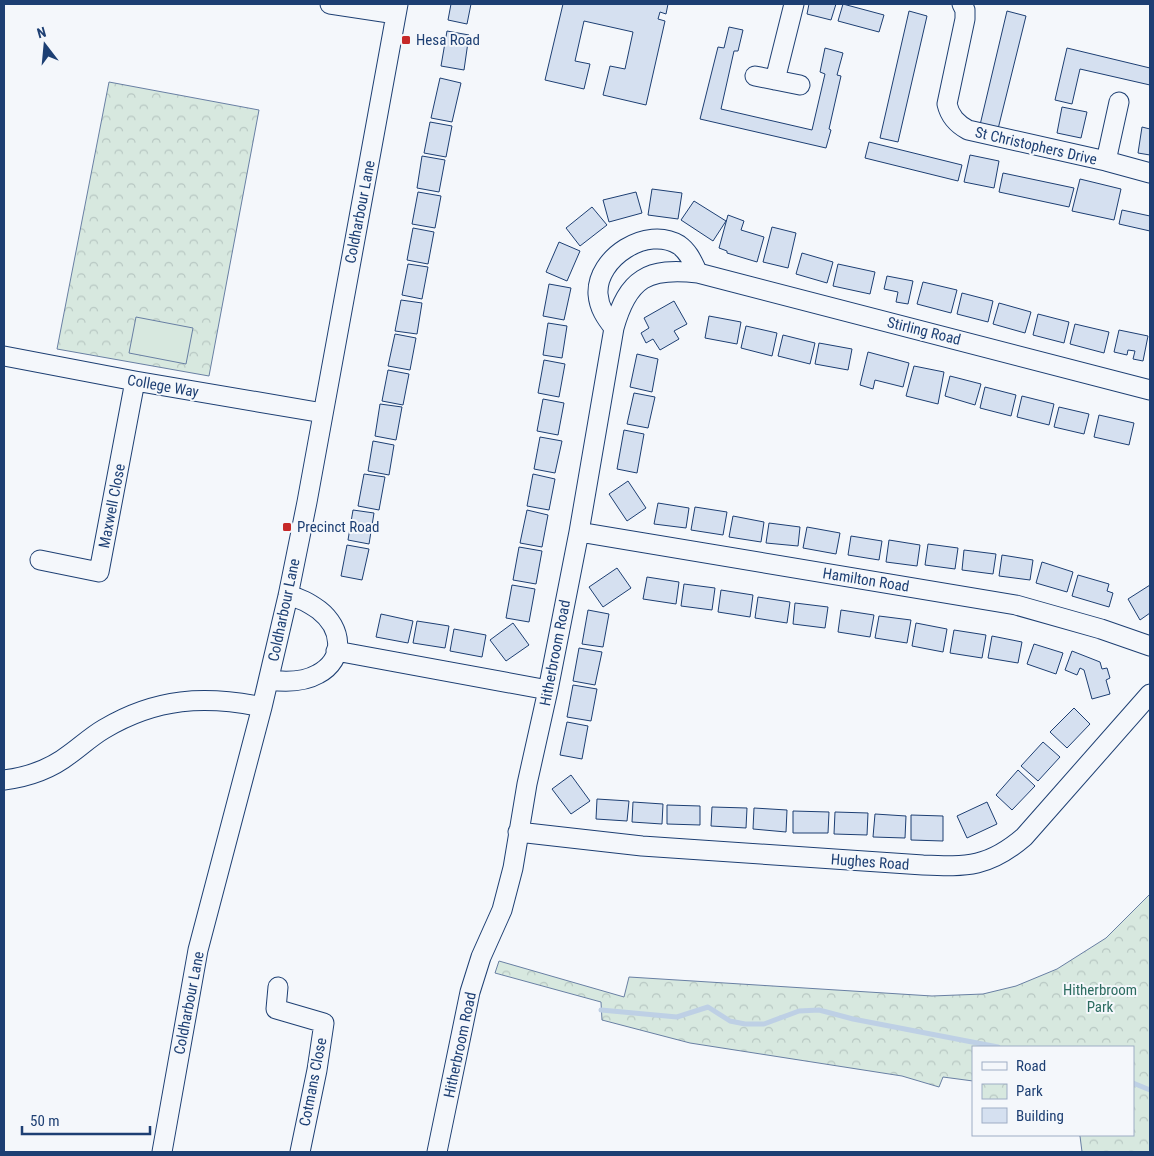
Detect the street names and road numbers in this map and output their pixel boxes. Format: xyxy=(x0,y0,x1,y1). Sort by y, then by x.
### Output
street label: St Christophers Drive xyxy=(973,123,1099,169)
street label: Coldharbour Lane xyxy=(341,159,379,265)
street label: Stirling Road xyxy=(885,313,963,349)
street label: College Way xyxy=(126,371,200,401)
street label: Maxwell Close xyxy=(95,462,129,550)
street label: Coldharbour Lane xyxy=(264,557,304,663)
street label: Hamilton Road xyxy=(821,564,911,596)
street label: Hitherbroom Road xyxy=(536,598,574,708)
street label: Hughes Road xyxy=(830,850,910,874)
street label: Coldharbour Lane xyxy=(170,950,208,1056)
street label: Hitherbroom Road xyxy=(440,990,480,1100)
street label: Cotmans Close xyxy=(296,1036,330,1128)

